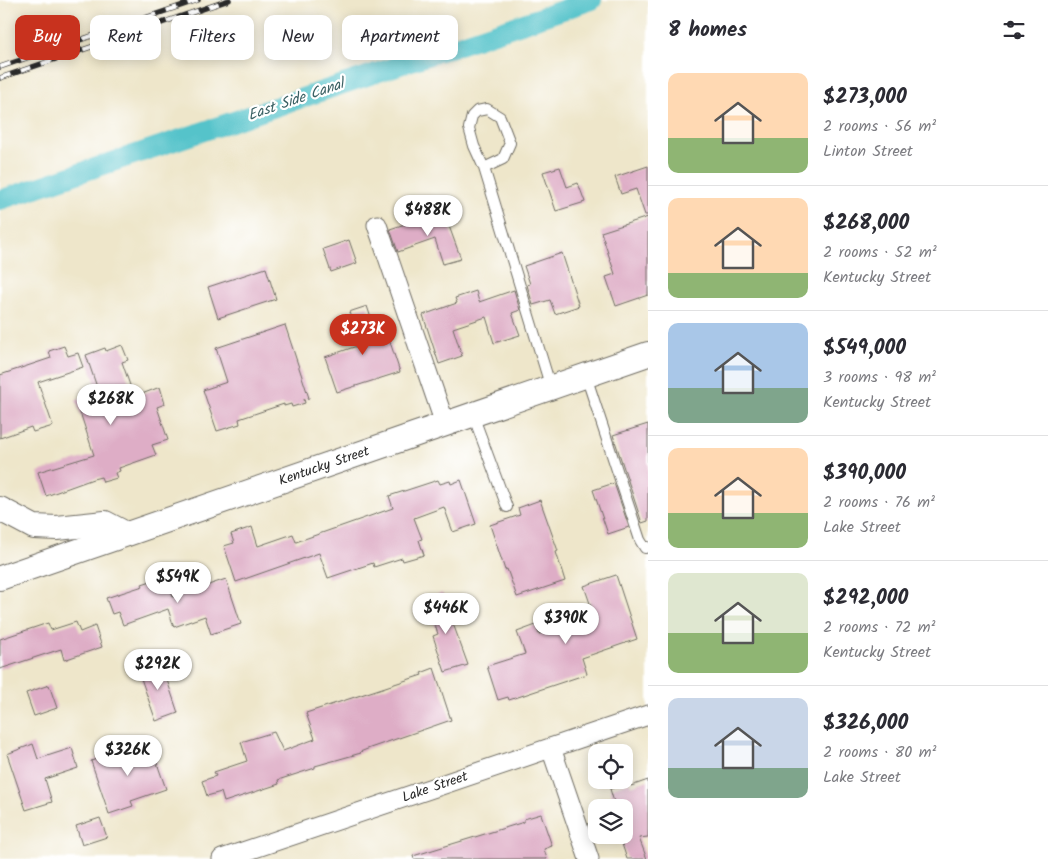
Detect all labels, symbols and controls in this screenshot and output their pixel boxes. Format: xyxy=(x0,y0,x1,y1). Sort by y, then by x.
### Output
text: 8 homes xyxy=(668,14,747,47)
chip: Buy xyxy=(15,15,80,60)
chip: Rent xyxy=(90,15,161,60)
chip: Filters xyxy=(171,15,254,60)
chip: New xyxy=(264,15,332,60)
chip: Apartment xyxy=(342,15,458,60)
icon: filters xyxy=(1000,16,1028,44)
water label: East Side Canal xyxy=(245,71,351,128)
text: $273,000 xyxy=(823,81,907,114)
icon: home xyxy=(708,93,768,153)
text: 2 rooms · 56 m² xyxy=(823,114,936,139)
text: Linton Street xyxy=(823,139,913,164)
pin: $488K xyxy=(393,194,463,237)
text: $488K xyxy=(405,198,451,223)
text: $268,000 xyxy=(823,207,909,240)
icon: home xyxy=(708,218,768,278)
text: 2 rooms · 52 m² xyxy=(823,240,937,265)
text: Kentucky Street xyxy=(823,265,931,290)
pin: $273K xyxy=(328,314,398,356)
text: $273K xyxy=(341,317,385,342)
text: $549,000 xyxy=(823,332,906,365)
icon: home xyxy=(708,343,768,403)
text: 3 rooms · 98 m² xyxy=(823,365,936,390)
pin: $268K xyxy=(76,384,146,426)
text: $268K xyxy=(88,387,134,412)
text: Kentucky Street xyxy=(823,390,931,415)
street label: Kentucky Street xyxy=(276,440,373,492)
text: $390,000 xyxy=(823,457,906,490)
icon: home xyxy=(708,468,768,528)
text: 2 rooms · 76 m² xyxy=(823,490,935,515)
text: Lake Street xyxy=(823,515,901,540)
pin: $549K xyxy=(143,562,213,604)
text: $549K xyxy=(156,565,200,590)
text: $292,000 xyxy=(823,582,908,615)
pin: $446K xyxy=(411,592,481,635)
icon: home xyxy=(708,593,768,653)
text: $446K xyxy=(423,596,469,621)
pin: $390K xyxy=(531,602,601,645)
text: $390K xyxy=(544,606,588,631)
text: 2 rooms · 72 m² xyxy=(823,615,935,640)
text: Kentucky Street xyxy=(823,640,931,665)
pin: $292K xyxy=(123,648,193,691)
text: $292K xyxy=(135,652,181,677)
text: $326,000 xyxy=(823,707,908,740)
icon: home xyxy=(708,718,768,778)
pin: $326K xyxy=(93,734,163,777)
text: $326K xyxy=(105,738,151,763)
text: 2 rooms · 80 m² xyxy=(823,740,936,765)
map controls xyxy=(588,744,633,844)
button: locate xyxy=(588,744,633,789)
street label: Lake Street xyxy=(399,765,471,809)
text: Lake Street xyxy=(823,765,901,790)
button: layers xyxy=(588,799,633,844)

